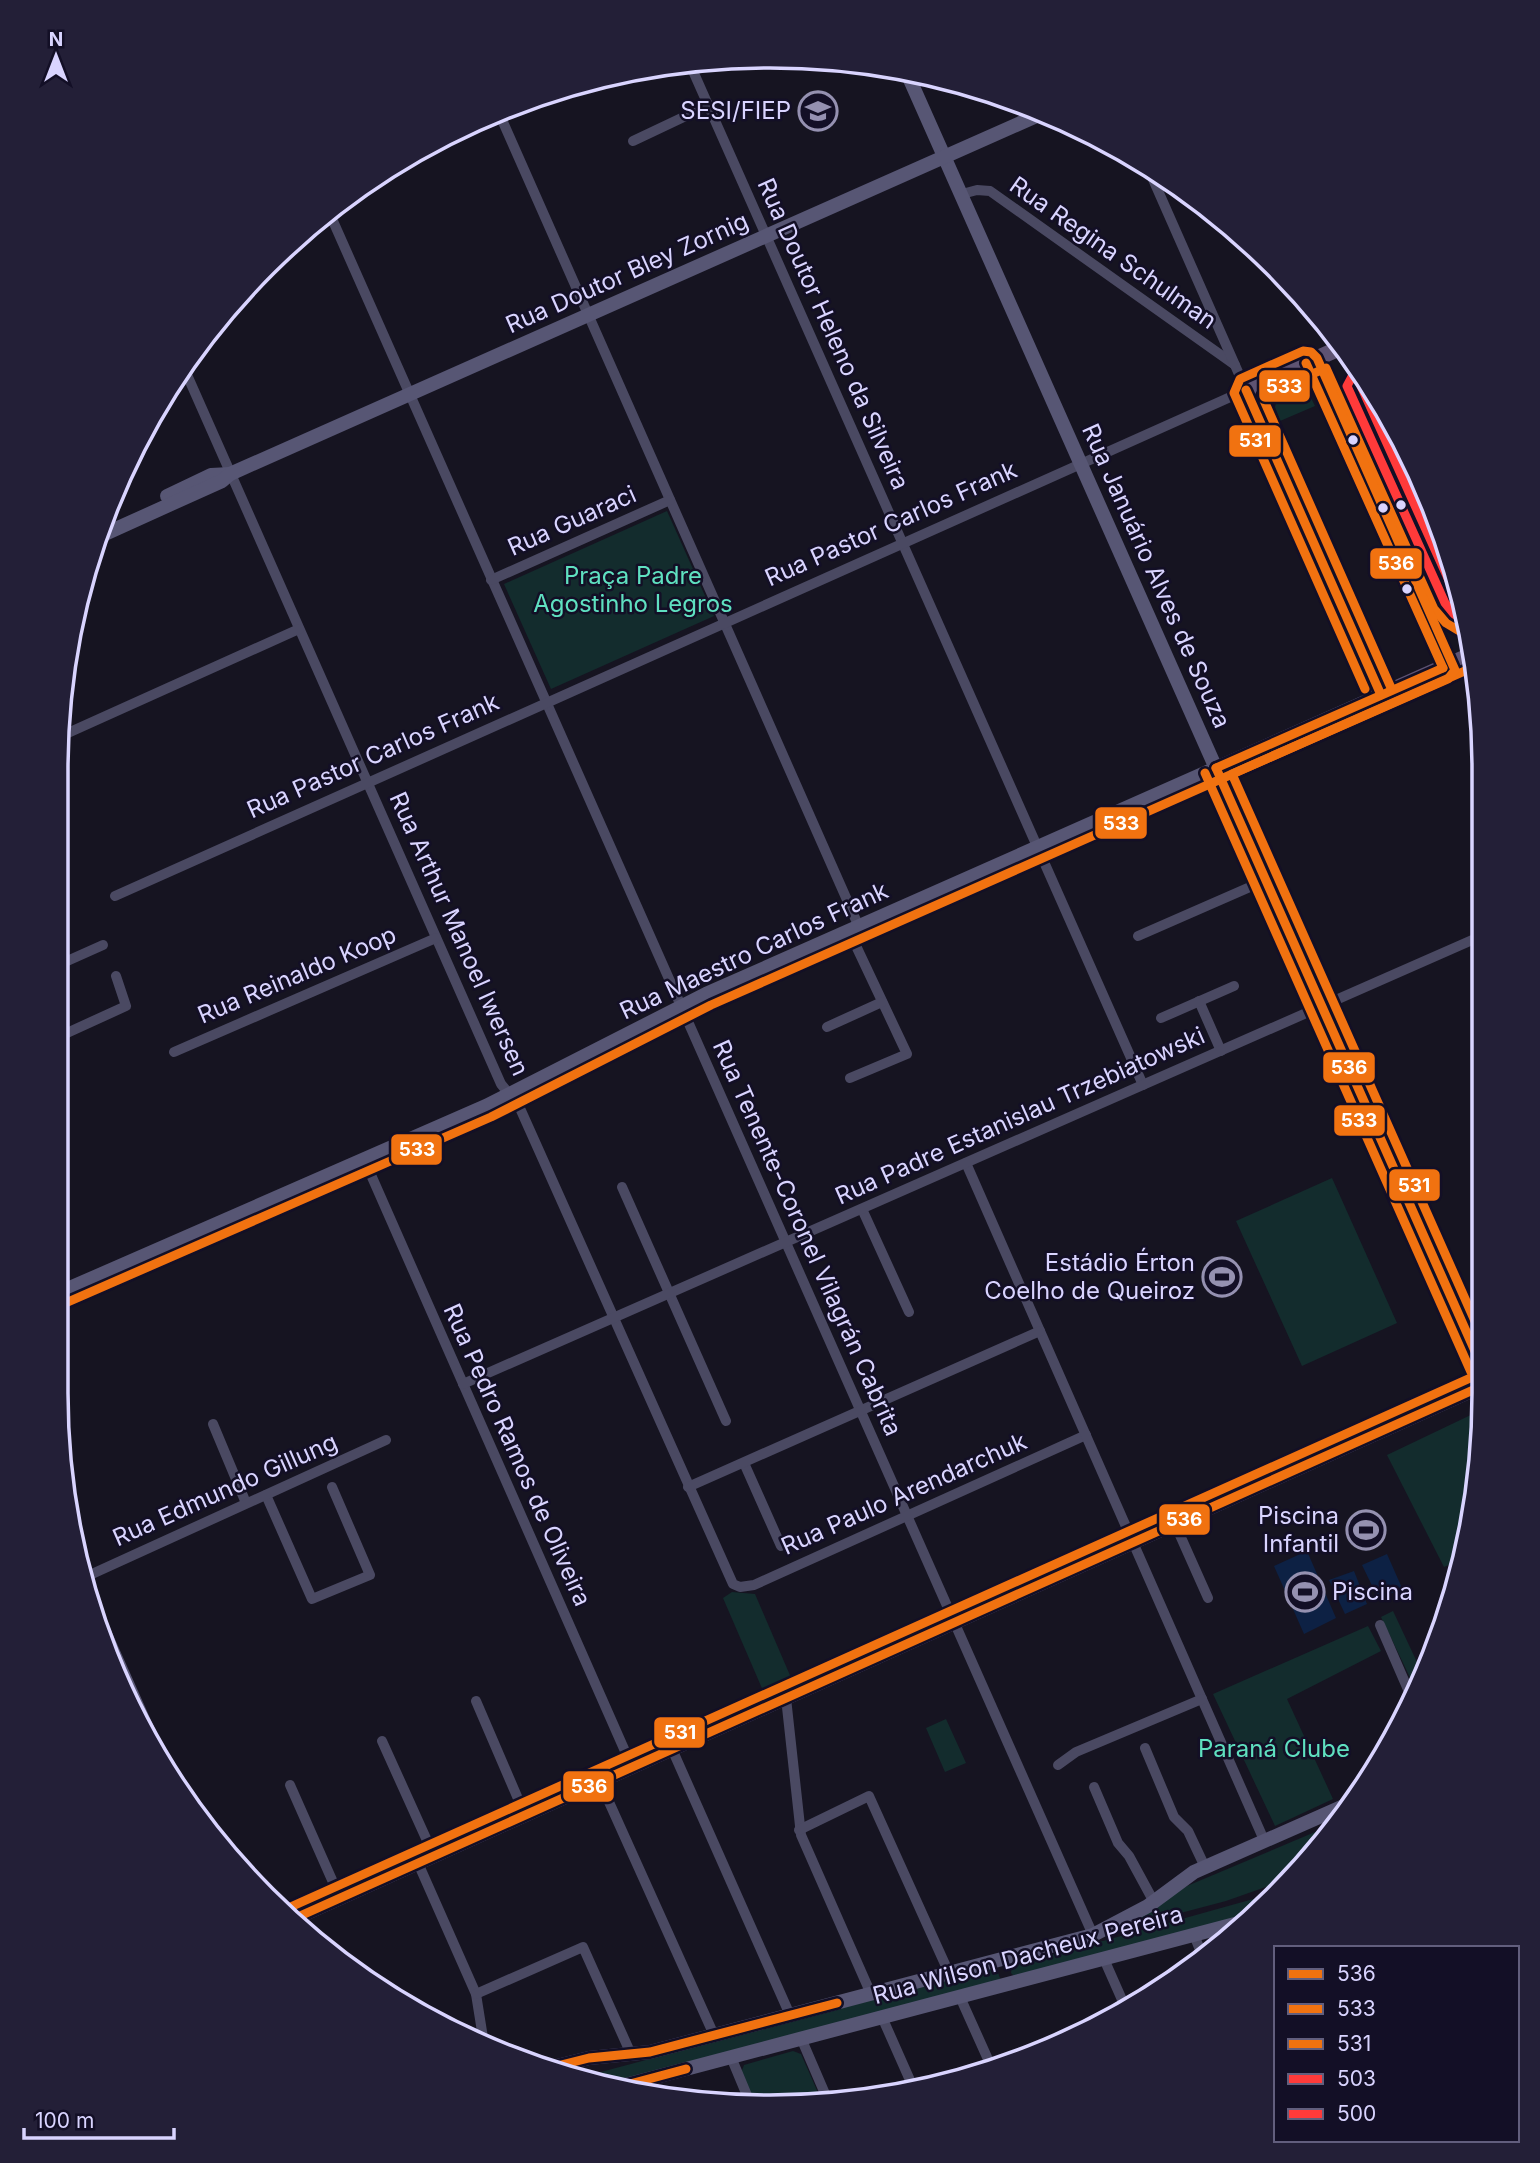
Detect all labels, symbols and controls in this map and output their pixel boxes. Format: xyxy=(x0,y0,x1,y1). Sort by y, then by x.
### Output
north arrow xyxy=(21,21,91,91)
text: N xyxy=(49,28,63,51)
school or university icon: SESI/FIEP xyxy=(797,90,839,132)
place label: SESI/FIEP xyxy=(680,96,791,125)
street label: Rua Regina Schulman xyxy=(1004,170,1222,335)
street label: Rua Doutor Heleno da Silveira xyxy=(751,174,915,494)
street label: Rua Doutor Bley Zornig xyxy=(501,206,753,339)
line badge: 533 xyxy=(1258,369,1311,403)
text: 533 xyxy=(1266,375,1302,398)
street label: Rua Januário Alves de Souza xyxy=(1076,419,1237,733)
line badge: 531 xyxy=(1228,424,1282,458)
text: 531 xyxy=(1239,429,1271,452)
unlabelled marker xyxy=(1346,433,1360,447)
street label: Rua Pastor Carlos Frank xyxy=(760,455,1021,592)
street label: Rua Guaraci xyxy=(503,479,640,562)
unlabelled marker xyxy=(1394,498,1408,512)
unlabelled marker xyxy=(1376,501,1390,515)
line badge: 536 xyxy=(1369,547,1423,580)
text: 536 xyxy=(1378,552,1414,575)
park label: Praça Padre Agostinho Legros xyxy=(533,561,733,618)
unlabelled marker xyxy=(1400,582,1414,596)
street label: Rua Pastor Carlos Frank xyxy=(242,687,503,824)
street label: Rua Arthur Manoel Iwersen xyxy=(384,787,535,1080)
line badge: 533 xyxy=(1094,806,1148,840)
text: 533 xyxy=(1103,812,1139,835)
street label: Rua Maestro Carlos Frank xyxy=(615,876,893,1026)
street label: Rua Reinaldo Koop xyxy=(193,920,400,1029)
street label: Rua Padre Estanislau Trzebiatowski xyxy=(831,1021,1209,1210)
street label: Rua Tenente-Coronel Vilagrán Cabrita xyxy=(707,1035,908,1440)
line badge: 536 xyxy=(1322,1051,1376,1084)
text: 536 xyxy=(1331,1056,1367,1079)
line badge: 533 xyxy=(1333,1104,1386,1137)
text: 533 xyxy=(1341,1109,1377,1132)
line badge: 533 xyxy=(390,1133,443,1166)
text: 533 xyxy=(399,1138,435,1161)
line badge: 531 xyxy=(1388,1168,1441,1202)
text: 531 xyxy=(1398,1174,1430,1197)
place label: Estádio Érton Coelho de Queiroz xyxy=(984,1247,1195,1305)
sports icon: Estádio Érton Coelho de Queiroz xyxy=(1201,1256,1243,1298)
street label: Rua Pedro Ramos de Oliveira xyxy=(438,1299,597,1610)
street label: Rua Paulo Arendarchuk xyxy=(777,1426,1031,1561)
street label: Rua Edmundo Gillung xyxy=(108,1427,342,1552)
place label: Piscina Infantil xyxy=(1258,1501,1339,1558)
line badge: 536 xyxy=(1158,1503,1211,1536)
text: 536 xyxy=(1166,1508,1202,1531)
sports icon: Piscina Infantil xyxy=(1345,1509,1387,1551)
sports icon: Piscina xyxy=(1284,1571,1326,1613)
place label: Piscina xyxy=(1332,1577,1413,1606)
line badge: 531 xyxy=(653,1716,706,1749)
text: 531 xyxy=(664,1721,696,1744)
park label: Paraná Clube xyxy=(1198,1734,1350,1763)
line badge: 536 xyxy=(562,1770,615,1803)
text: 536 xyxy=(571,1775,607,1798)
street label: Rua Wilson Dacheux Pereira xyxy=(870,1899,1186,2010)
legend xyxy=(1274,1946,1519,2142)
text: 536 xyxy=(1337,1961,1376,1986)
text: 533 xyxy=(1337,1996,1376,2021)
text: 531 xyxy=(1337,2031,1371,2056)
text: 503 xyxy=(1337,2066,1376,2091)
scale bar xyxy=(24,2096,175,2140)
text: 500 xyxy=(1337,2101,1376,2126)
text: 100 m xyxy=(35,2108,94,2133)

